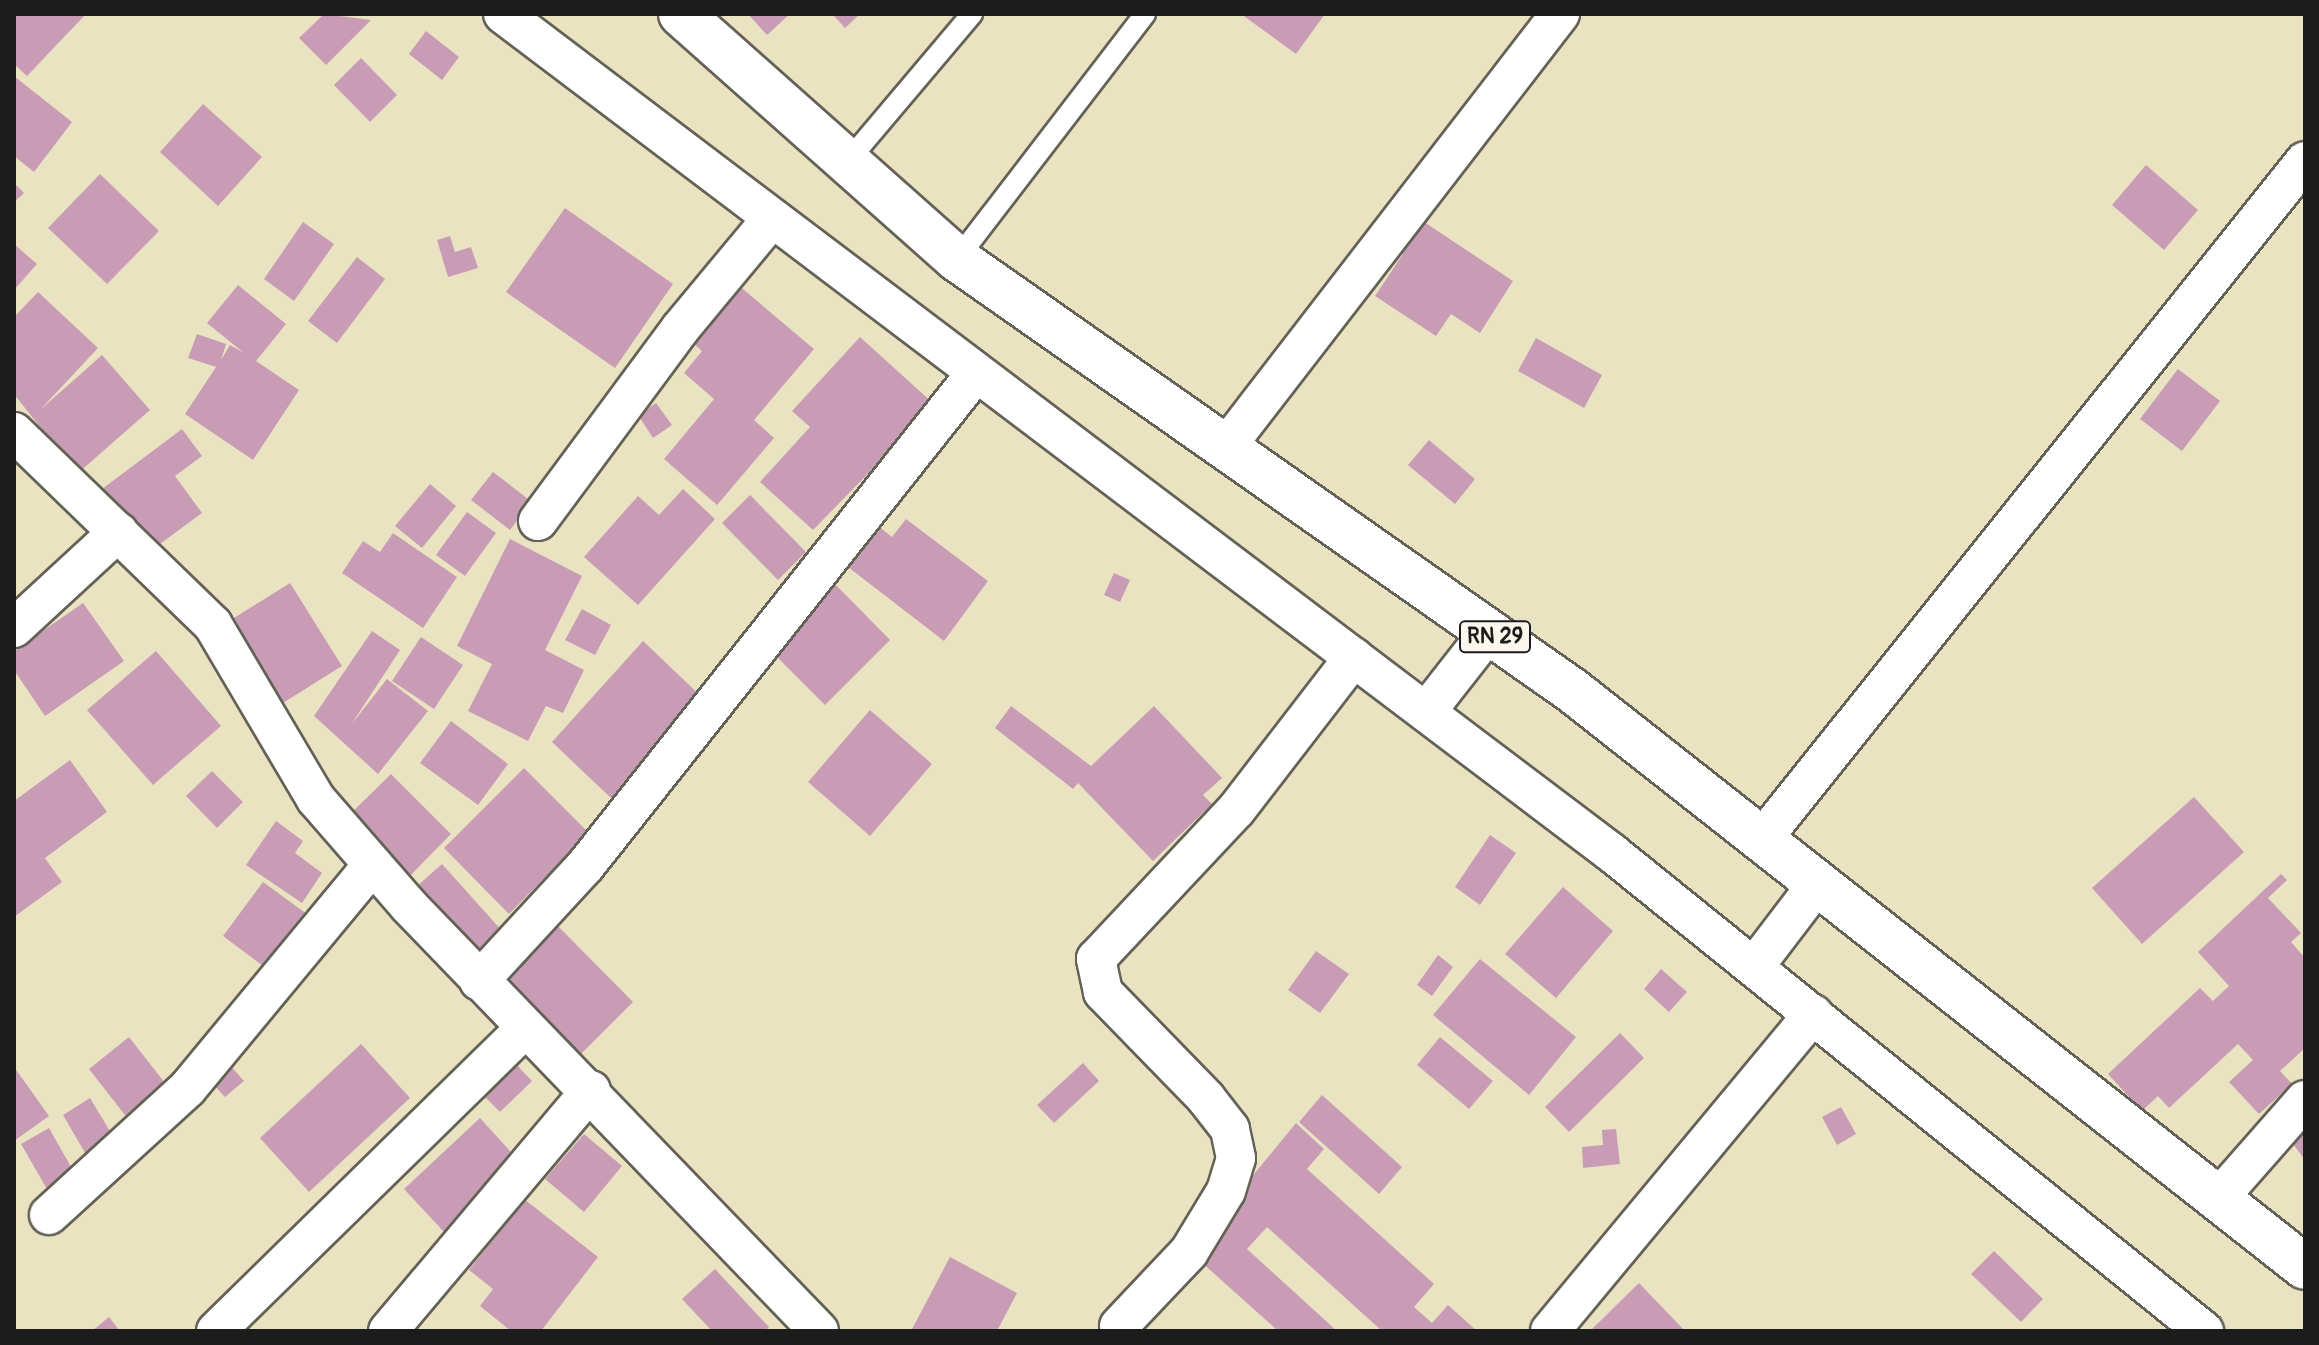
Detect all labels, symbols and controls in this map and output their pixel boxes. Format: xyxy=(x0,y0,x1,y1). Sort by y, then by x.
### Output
road number: RN 29 xyxy=(1457,619,1533,655)

